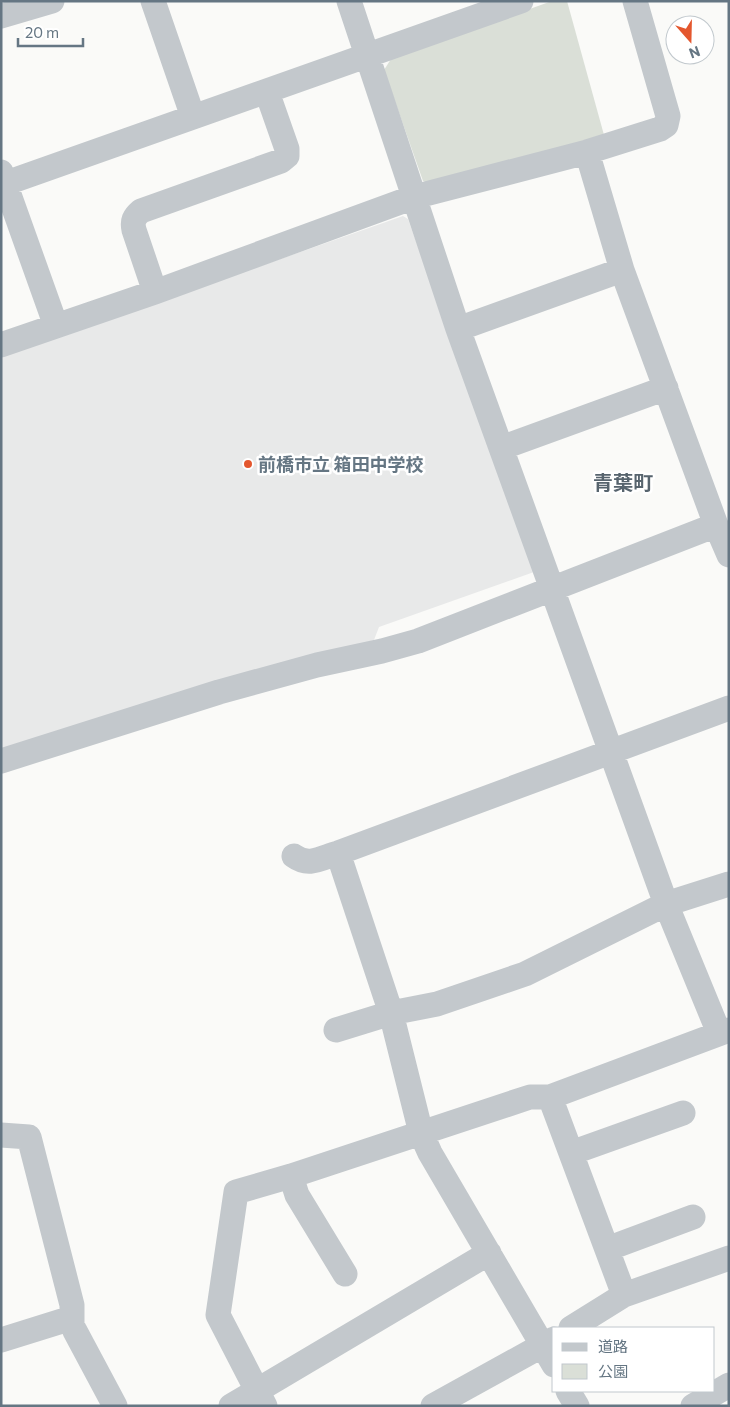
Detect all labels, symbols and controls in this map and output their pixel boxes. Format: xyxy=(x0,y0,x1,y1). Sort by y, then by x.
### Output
scale bar xyxy=(18,15,82,47)
north arrow xyxy=(665,15,715,65)
text: 20 m xyxy=(25,23,59,41)
text: N xyxy=(687,43,702,62)
place label: 前橋市立 箱田中学校 xyxy=(258,453,423,475)
marker: 前橋市立 箱田中学校 xyxy=(242,458,254,470)
district label: 青葉町 xyxy=(593,470,653,494)
legend xyxy=(552,1327,715,1392)
text: 道路 xyxy=(598,1337,628,1355)
text: 公園 xyxy=(598,1362,628,1380)

